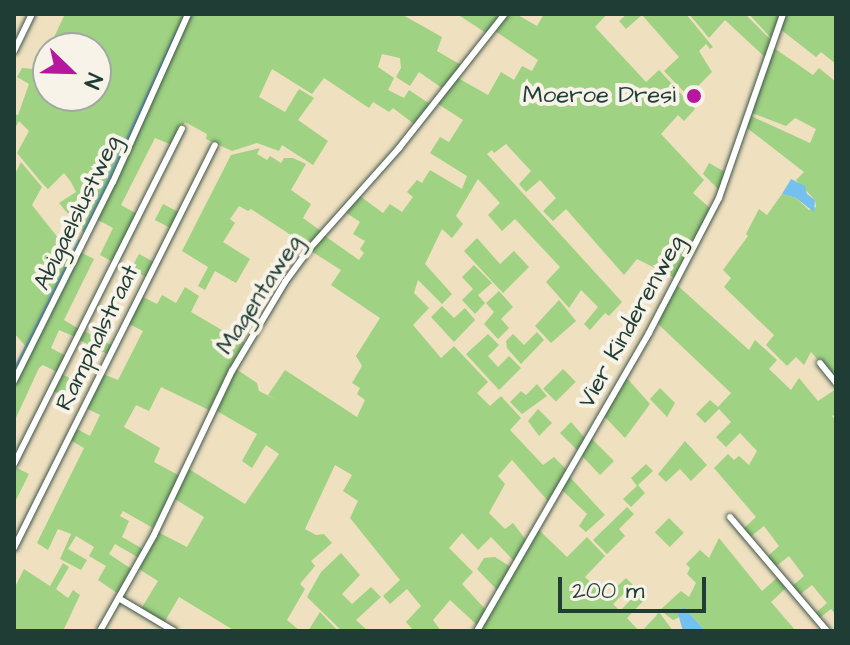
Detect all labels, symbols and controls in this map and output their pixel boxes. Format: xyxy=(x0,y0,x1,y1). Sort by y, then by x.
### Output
north arrow xyxy=(32,32,112,112)
text: N xyxy=(76,68,110,93)
place label: Moeroe Dresi xyxy=(523,82,676,110)
marker: Moeroe Dresi xyxy=(683,85,705,107)
street label: Abigaelslustweg xyxy=(28,131,128,295)
street label: Magentaweg xyxy=(211,230,309,360)
street label: Vier Kinderenweg xyxy=(573,231,691,413)
street label: Ramphalstraat xyxy=(50,261,146,415)
scale bar xyxy=(562,561,710,611)
text: 200 m xyxy=(572,574,644,608)

